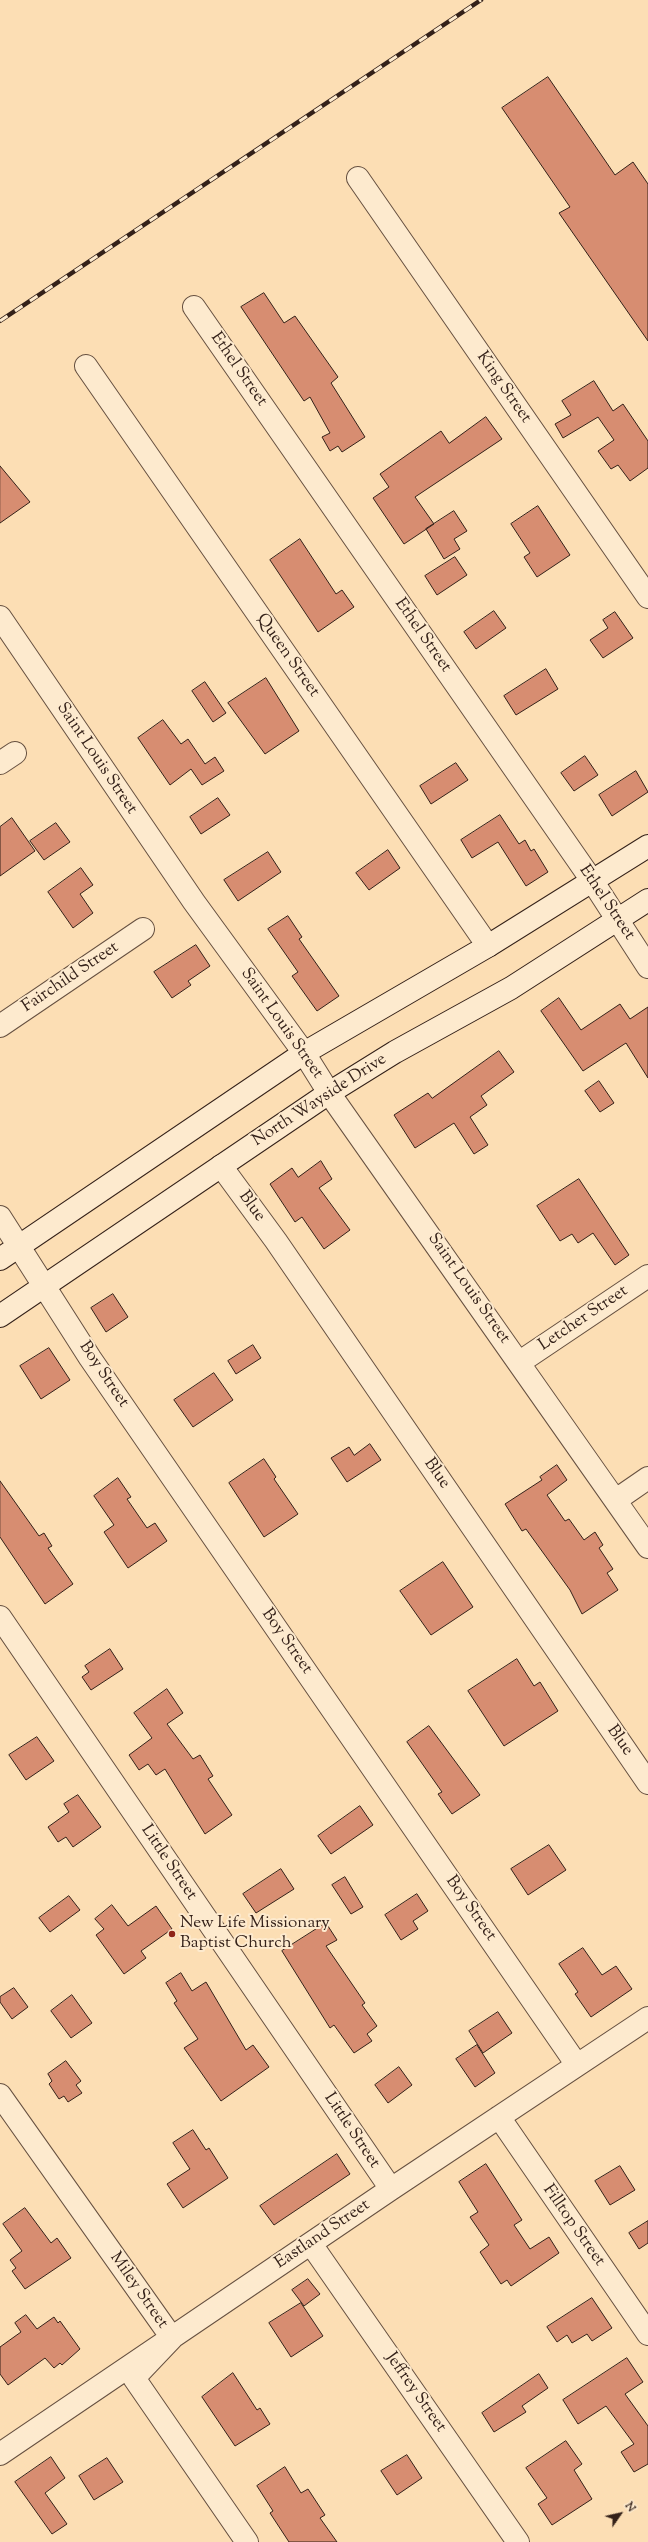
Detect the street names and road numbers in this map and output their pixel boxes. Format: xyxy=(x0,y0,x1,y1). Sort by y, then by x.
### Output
street label: Ethel Street xyxy=(205,329,271,411)
street label: King Street xyxy=(471,348,535,428)
street label: Ethel Street xyxy=(389,595,455,677)
street label: Queen Street xyxy=(251,610,323,702)
street label: Saint Louis Street xyxy=(51,699,141,819)
street label: Ethel Street xyxy=(574,862,638,944)
street label: Fairchild Street xyxy=(19,938,123,1018)
street label: Saint Louis Street xyxy=(235,965,327,1083)
street label: North Wayside Drive xyxy=(249,1050,391,1152)
street label: Blue xyxy=(233,1188,269,1226)
street label: Saint Louis Street xyxy=(422,1230,514,1348)
street label: Letcher Street xyxy=(536,1282,632,1356)
street label: Boy Street xyxy=(73,1338,133,1412)
street label: Blue xyxy=(418,1455,454,1493)
street label: Boy Street xyxy=(256,1605,316,1679)
street label: Blue xyxy=(601,1722,637,1760)
street label: Little Street xyxy=(135,1821,201,1905)
street label: Boy Street xyxy=(440,1872,500,1946)
street label: Little Street xyxy=(318,2089,384,2173)
street label: Filltop Street xyxy=(537,2181,609,2271)
street label: Eastland Street xyxy=(272,2196,374,2274)
street label: Miley Street xyxy=(104,2249,172,2333)
street label: Jeffrey Street xyxy=(380,2349,450,2437)

